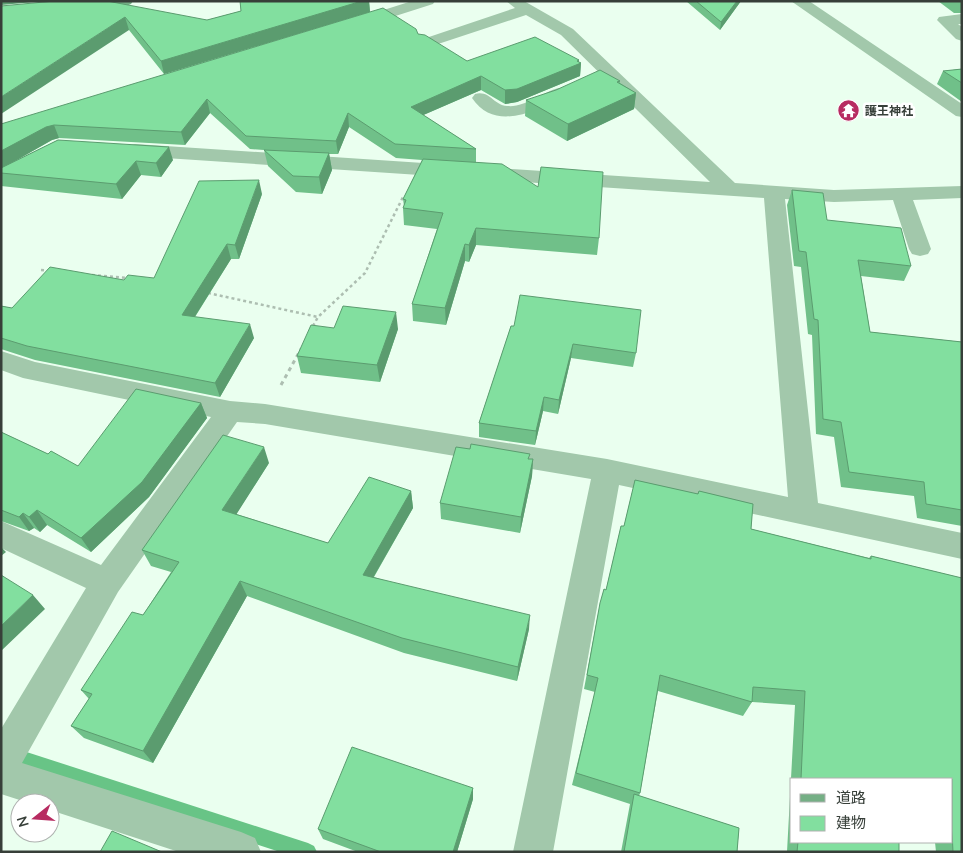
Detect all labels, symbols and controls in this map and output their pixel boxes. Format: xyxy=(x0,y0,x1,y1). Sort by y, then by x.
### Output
temple icon: 護王神社 xyxy=(837,99,861,123)
place label: 護王神社 xyxy=(865,103,913,119)
legend xyxy=(790,778,953,843)
text: 道路 xyxy=(836,788,866,808)
north arrow xyxy=(10,793,60,843)
text: 建物 xyxy=(836,813,866,833)
text: N xyxy=(12,814,34,829)

